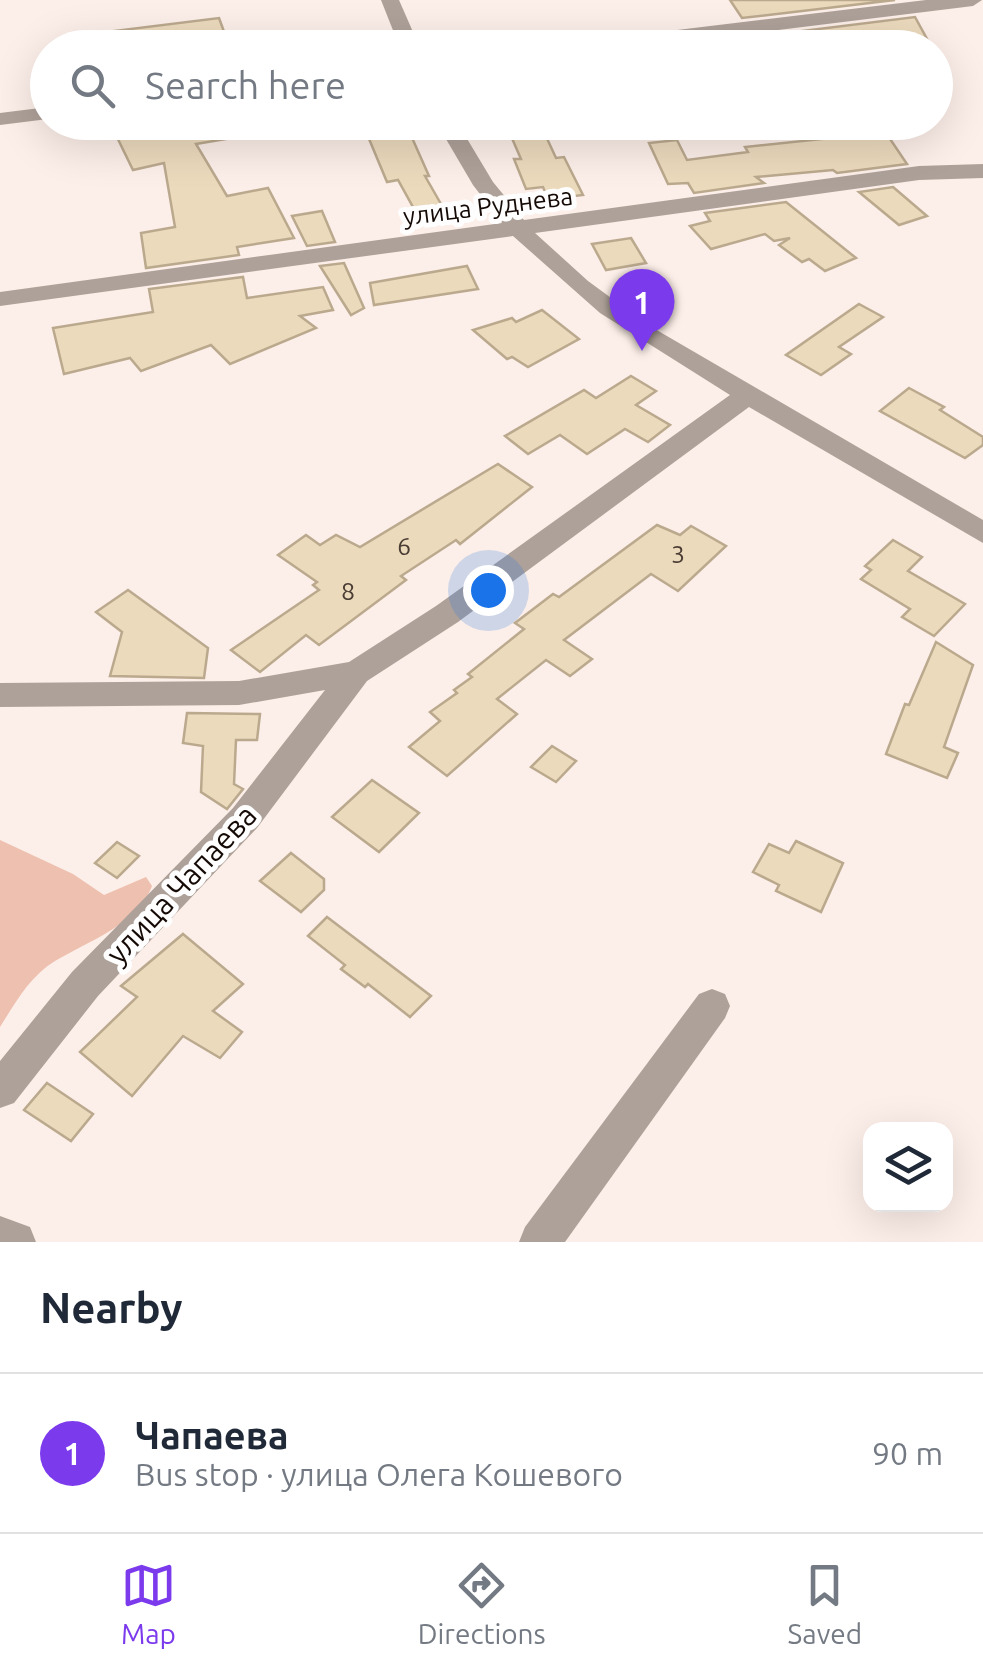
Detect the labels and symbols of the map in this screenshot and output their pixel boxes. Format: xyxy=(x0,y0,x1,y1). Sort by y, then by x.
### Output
street label: улица Руднева xyxy=(402,182,574,230)
pin: 1 xyxy=(610,268,674,351)
house number: 6 xyxy=(397,532,411,560)
house number: 3 xyxy=(671,540,685,568)
your location xyxy=(463,565,514,616)
house number: 8 xyxy=(341,577,355,605)
street label: улица Чапаева xyxy=(99,798,263,970)

